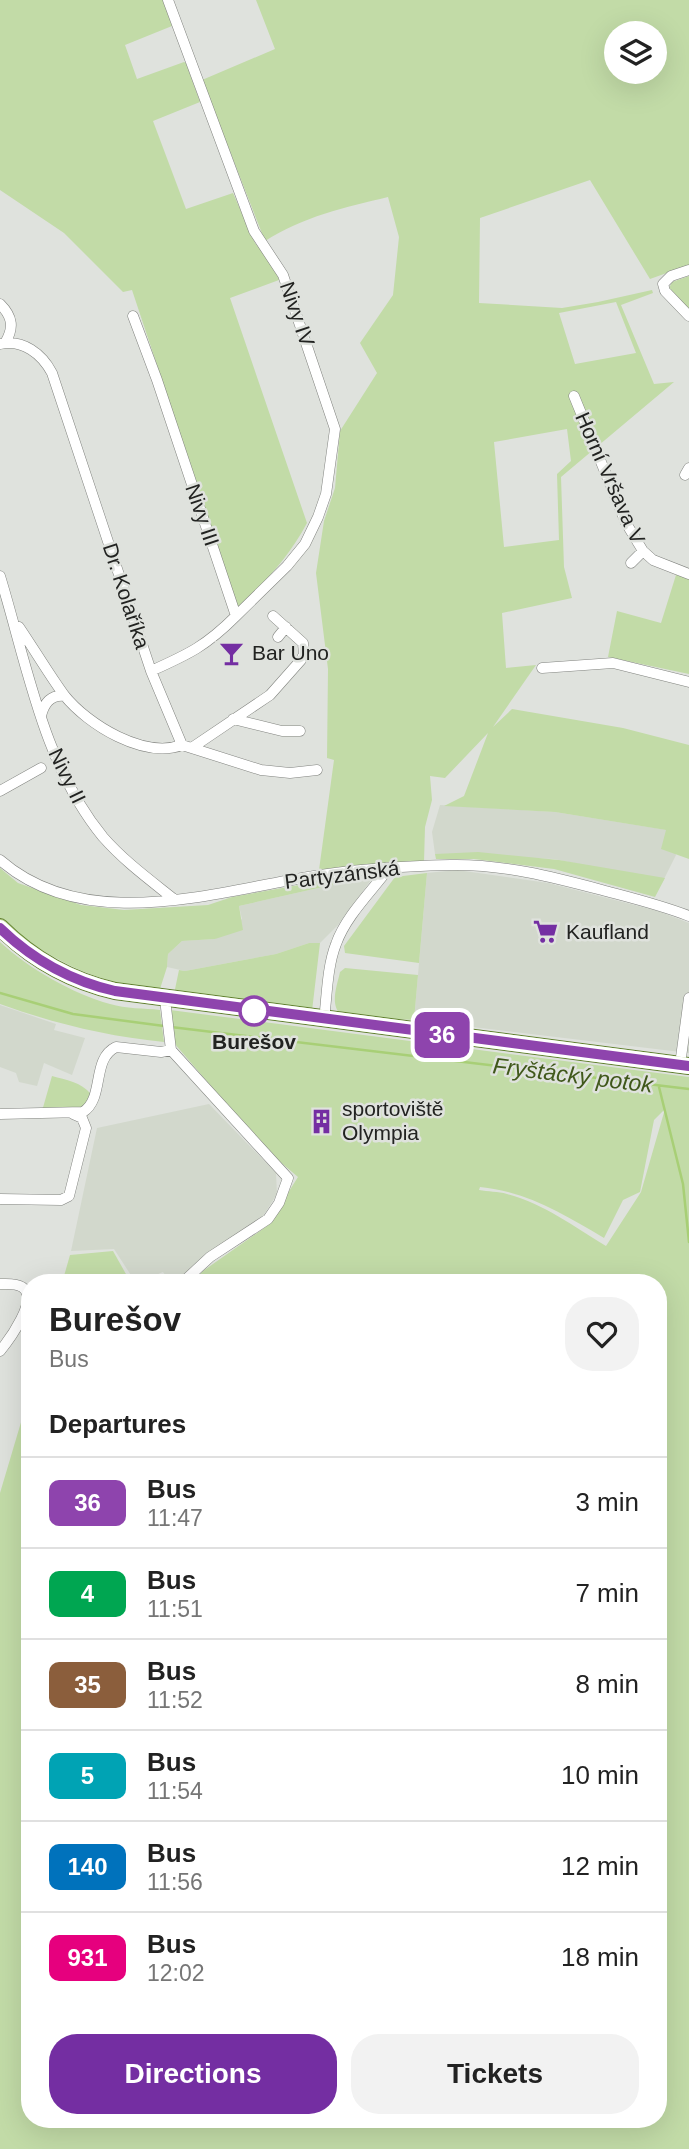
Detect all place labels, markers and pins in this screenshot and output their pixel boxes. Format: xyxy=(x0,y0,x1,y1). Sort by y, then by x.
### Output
bar icon: Bar Uno xyxy=(218,639,246,667)
place label: Bar Uno xyxy=(252,641,329,664)
supermarket icon: Kaufland xyxy=(532,918,560,946)
place label: Kaufland xyxy=(566,920,649,943)
marker: Burešov xyxy=(239,996,269,1026)
place label: Burešov xyxy=(212,1030,296,1053)
place label: sportoviště Olympia xyxy=(342,1097,444,1144)
building icon: sportoviště Olympia xyxy=(308,1107,336,1135)

